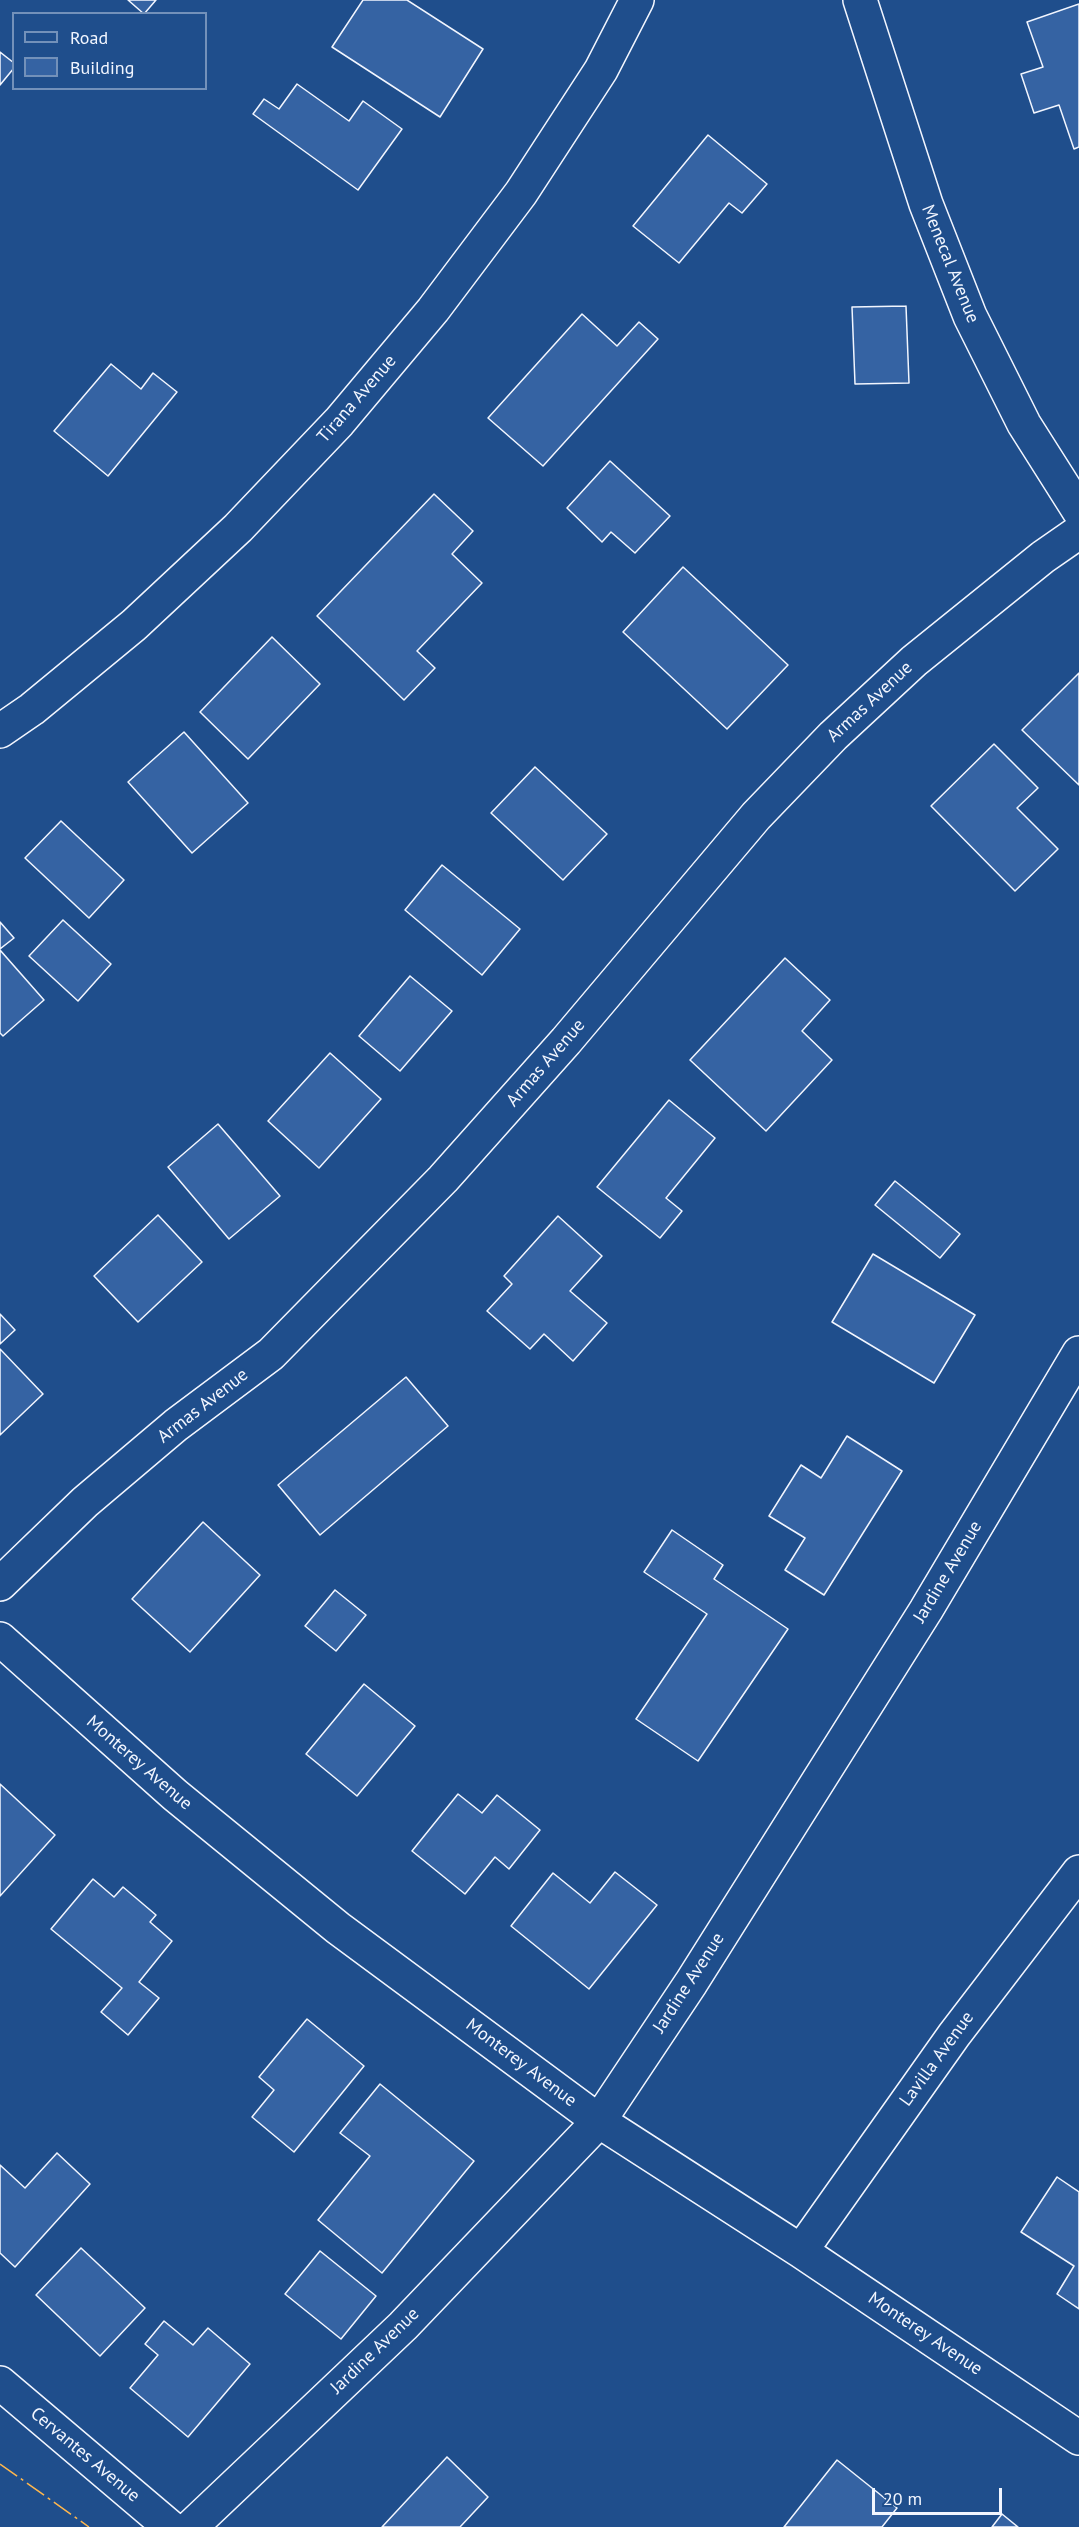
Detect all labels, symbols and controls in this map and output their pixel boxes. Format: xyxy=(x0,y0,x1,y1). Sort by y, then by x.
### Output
legend xyxy=(12,12,207,90)
text: Road xyxy=(70,26,108,49)
text: Building xyxy=(70,56,134,79)
street label: Menecal Avenue xyxy=(916,202,984,326)
street label: Tirana Avenue xyxy=(313,351,401,447)
street label: Armas Avenue xyxy=(823,657,917,747)
street label: Armas Avenue xyxy=(502,1015,590,1111)
street label: Armas Avenue xyxy=(153,1364,253,1448)
street label: Jardine Avenue xyxy=(909,1517,987,1627)
street label: Monterey Avenue xyxy=(82,1711,196,1815)
street label: Jardine Avenue xyxy=(649,1929,729,2037)
street label: Lavilla Avenue xyxy=(895,2007,979,2111)
street label: Monterey Avenue xyxy=(461,2014,581,2112)
street label: Monterey Avenue xyxy=(864,2288,986,2380)
street label: Jardine Avenue xyxy=(326,2303,424,2399)
street label: Cervantes Avenue xyxy=(26,2403,144,2507)
scale bar xyxy=(875,2476,1006,2514)
text: 20 m xyxy=(883,2487,922,2510)

